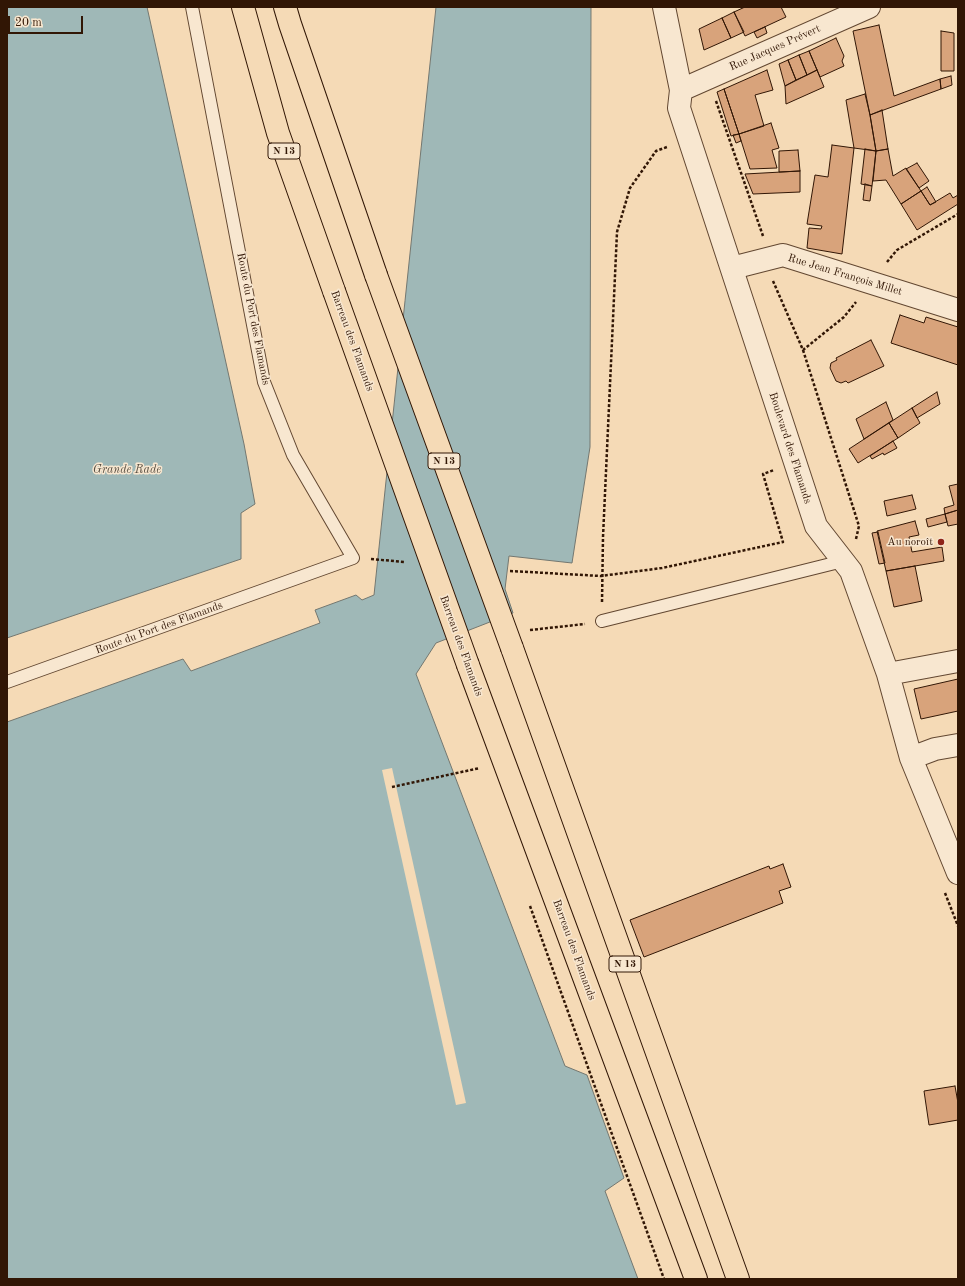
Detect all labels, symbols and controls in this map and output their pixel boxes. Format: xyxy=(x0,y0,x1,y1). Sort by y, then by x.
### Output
scale bar xyxy=(10,8,85,34)
text: 20 m xyxy=(15,17,42,29)
street label: Rue Jacques Prévert xyxy=(727,22,823,74)
road number: N 13 xyxy=(268,143,300,159)
street label: Rue Jean François Millet xyxy=(786,251,904,299)
street label: Route du Port des Flamands xyxy=(234,252,272,386)
street label: Barreau des Flamands xyxy=(328,289,376,393)
street label: Boulevard des Flamands xyxy=(766,391,814,505)
road number: N 13 xyxy=(428,453,460,469)
water label: Grande Rade xyxy=(93,463,161,477)
place label: Au noroît xyxy=(887,535,933,549)
marker: Au noroît xyxy=(936,537,946,547)
street label: Barreau des Flamands xyxy=(437,594,485,698)
street label: Route du Port des Flamands xyxy=(93,599,225,657)
street label: Barreau des Flamands xyxy=(550,898,598,1002)
road number: N 13 xyxy=(609,956,641,972)

